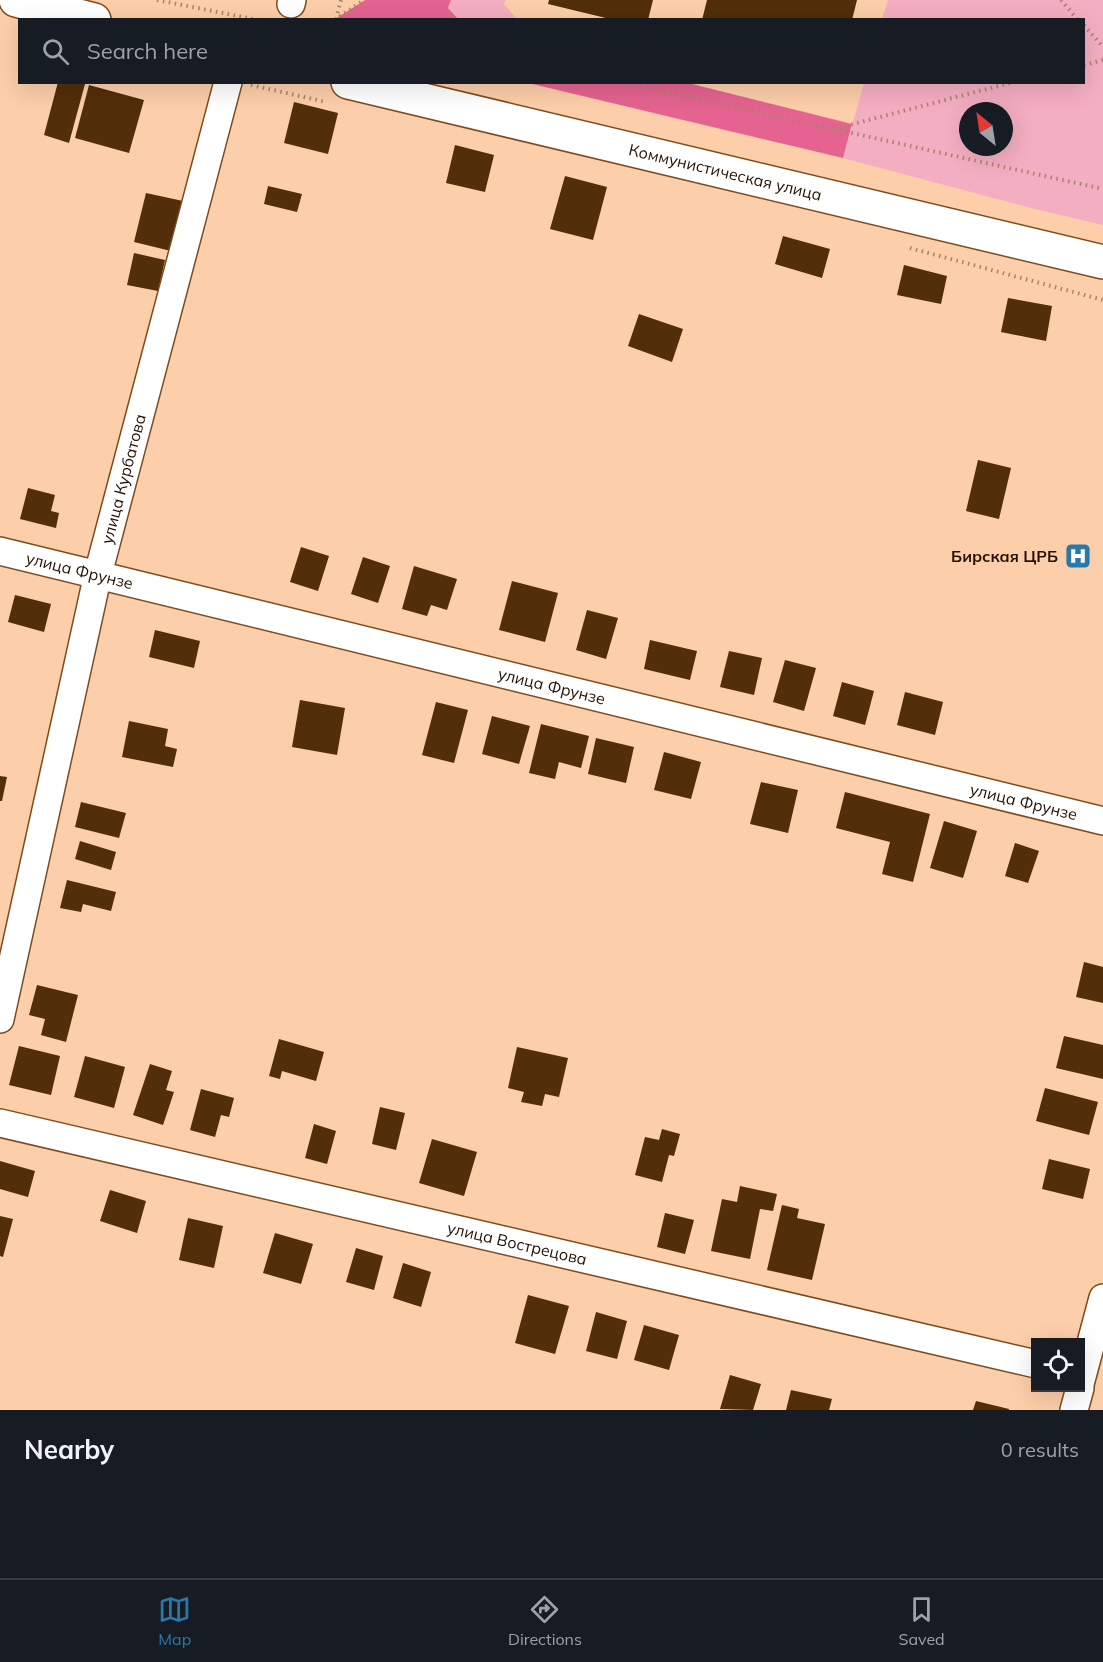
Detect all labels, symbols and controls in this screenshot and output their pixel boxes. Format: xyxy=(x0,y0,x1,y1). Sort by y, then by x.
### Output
search box xyxy=(18,18,1085,84)
icon: search xyxy=(39,35,72,68)
text: Search here xyxy=(87,37,208,65)
north arrow xyxy=(959,102,1013,156)
street label: Коммунистическая улица xyxy=(627,139,824,205)
street label: улица Курбатова xyxy=(96,412,150,546)
hospital icon: Бирская ЦРБ xyxy=(1063,541,1093,571)
place label: Бирская ЦРБ xyxy=(951,546,1058,566)
street label: улица Фрунзе xyxy=(24,548,135,593)
street label: улица Фрунзе xyxy=(496,663,607,709)
street label: улица Фрунзе xyxy=(968,779,1080,824)
street label: улица Вострецова xyxy=(445,1217,589,1269)
map controls xyxy=(1031,1338,1085,1392)
button: locate xyxy=(1031,1338,1085,1392)
text: Nearby xyxy=(24,1433,114,1466)
text: 0 results xyxy=(1001,1437,1079,1462)
tab: Map xyxy=(158,1593,191,1649)
tab: Directions xyxy=(508,1593,582,1649)
tab: Saved xyxy=(899,1593,945,1649)

